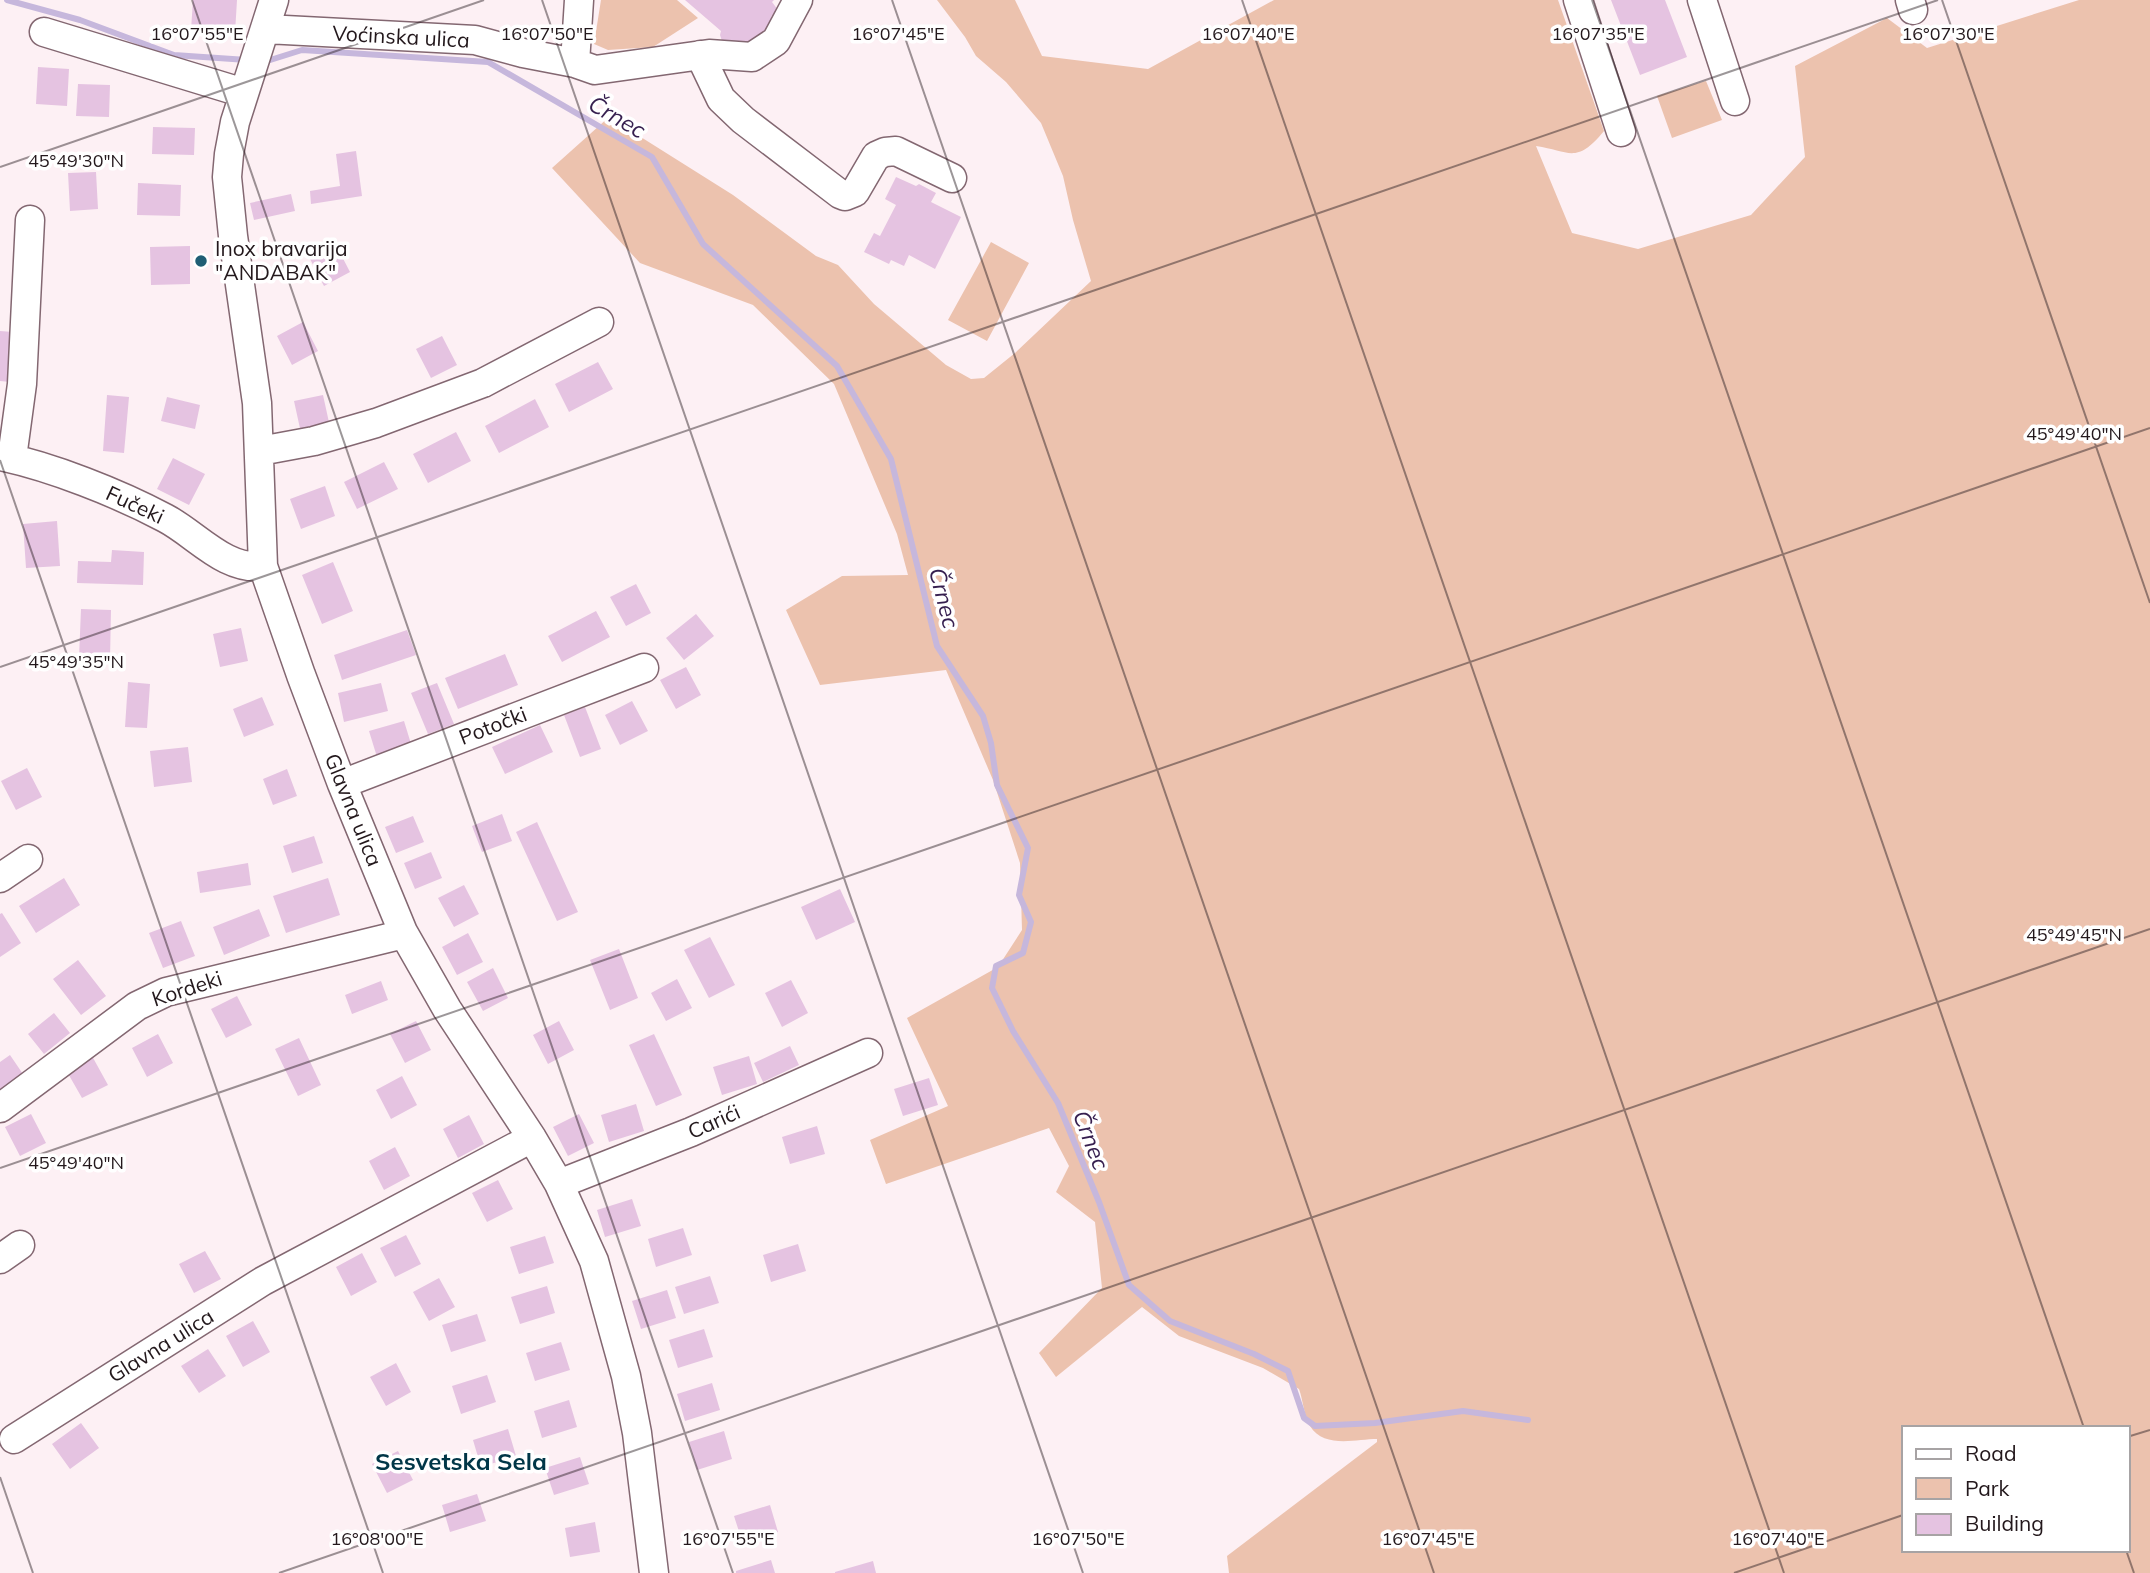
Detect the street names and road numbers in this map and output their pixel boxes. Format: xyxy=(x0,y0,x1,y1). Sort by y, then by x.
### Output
street label: Voćinska ulica xyxy=(332,19,470,53)
street label: Fučeki xyxy=(102,479,169,529)
street label: Potočki xyxy=(455,700,530,750)
street label: Glavna ulica xyxy=(320,749,388,870)
street label: Kordeki xyxy=(148,965,225,1012)
street label: Carići xyxy=(683,1098,744,1144)
street label: Glavna ulica xyxy=(103,1302,218,1388)

